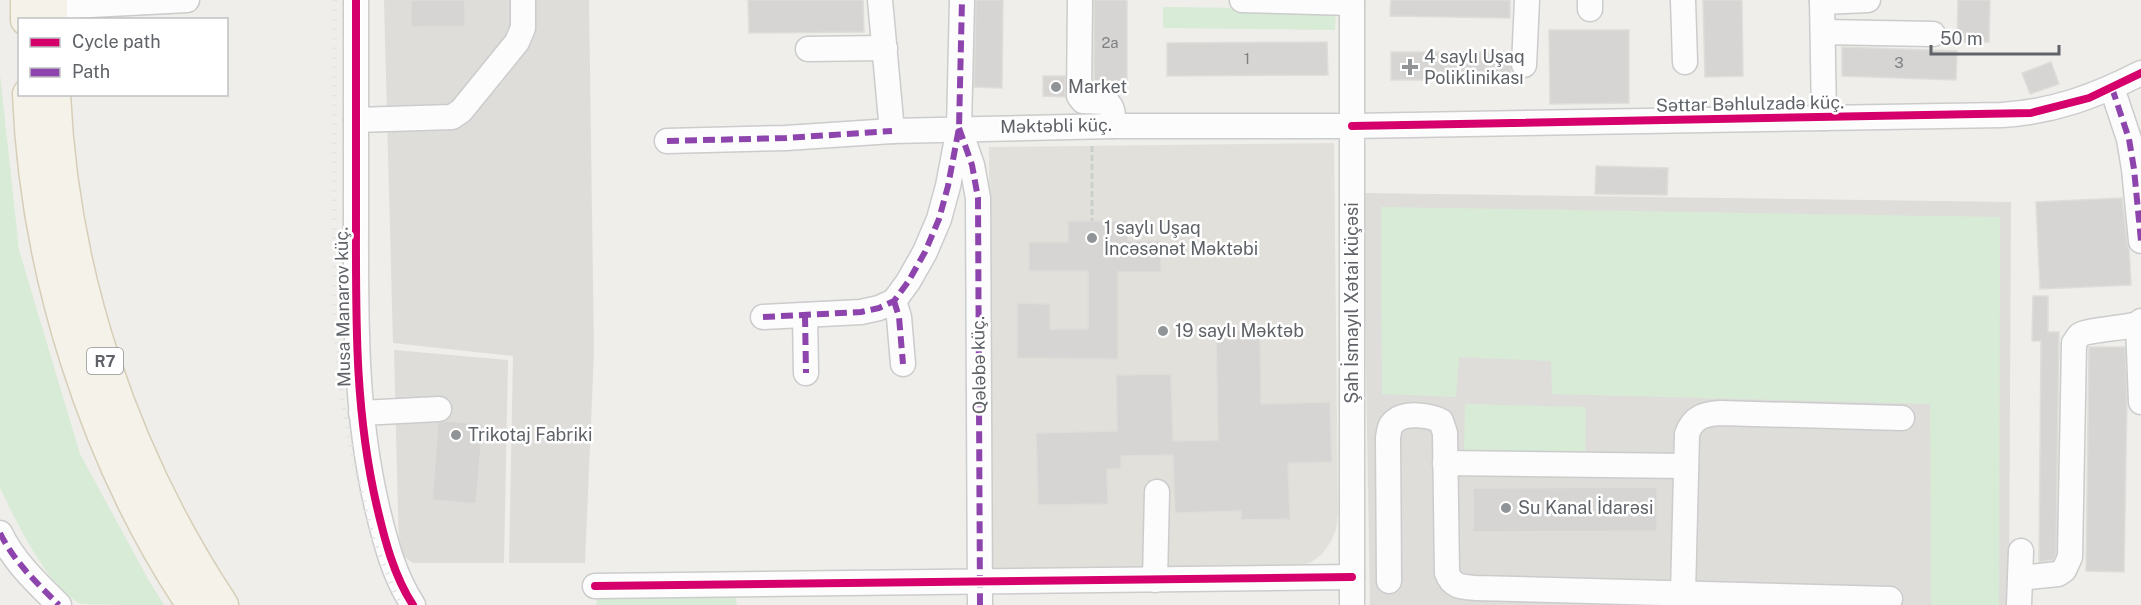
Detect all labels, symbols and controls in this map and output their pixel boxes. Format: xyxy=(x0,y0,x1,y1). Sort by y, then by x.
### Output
legend xyxy=(18,18,228,96)
scale bar xyxy=(1931,18,2058,56)
text: 50 m xyxy=(1940,28,1983,49)
text: Cycle path xyxy=(72,31,161,52)
house number: 2a xyxy=(1101,34,1119,51)
place label: 4 saylı Uşaq Poliklinikası xyxy=(1424,46,1525,88)
house number: 1 xyxy=(1244,50,1250,67)
house number: 3 xyxy=(1894,54,1904,71)
marker: 4 saylı Uşaq Poliklinikası xyxy=(1401,58,1419,76)
text: Path xyxy=(72,61,110,82)
place label: Market xyxy=(1068,76,1127,97)
marker: Market xyxy=(1049,80,1063,94)
street label: Səttar Bəhlulzadə küç. xyxy=(1656,91,1844,116)
street label: Məktəbli küç. xyxy=(1000,114,1112,137)
street label: Şah İsmayıl Xətai küçəsi xyxy=(1340,202,1362,404)
place label: 1 saylı Uşaq İncəsənət Məktəbi xyxy=(1104,217,1258,259)
street label: Musa Manarov küç. xyxy=(331,227,354,387)
marker: 1 saylı Uşaq İncəsənət Məktəbi xyxy=(1085,231,1099,245)
street label: Qələbə küç. xyxy=(967,316,990,414)
place label: 19 saylı Məktəb xyxy=(1175,320,1304,341)
marker: 19 saylı Məktəb xyxy=(1156,324,1170,338)
road number: R7 xyxy=(87,348,123,374)
place label: Trikotaj Fabriki xyxy=(468,424,593,445)
marker: Trikotaj Fabriki xyxy=(449,428,463,442)
place label: Su Kanal İdarəsi xyxy=(1518,496,1653,518)
marker: Su Kanal İdarəsi xyxy=(1499,501,1513,515)

